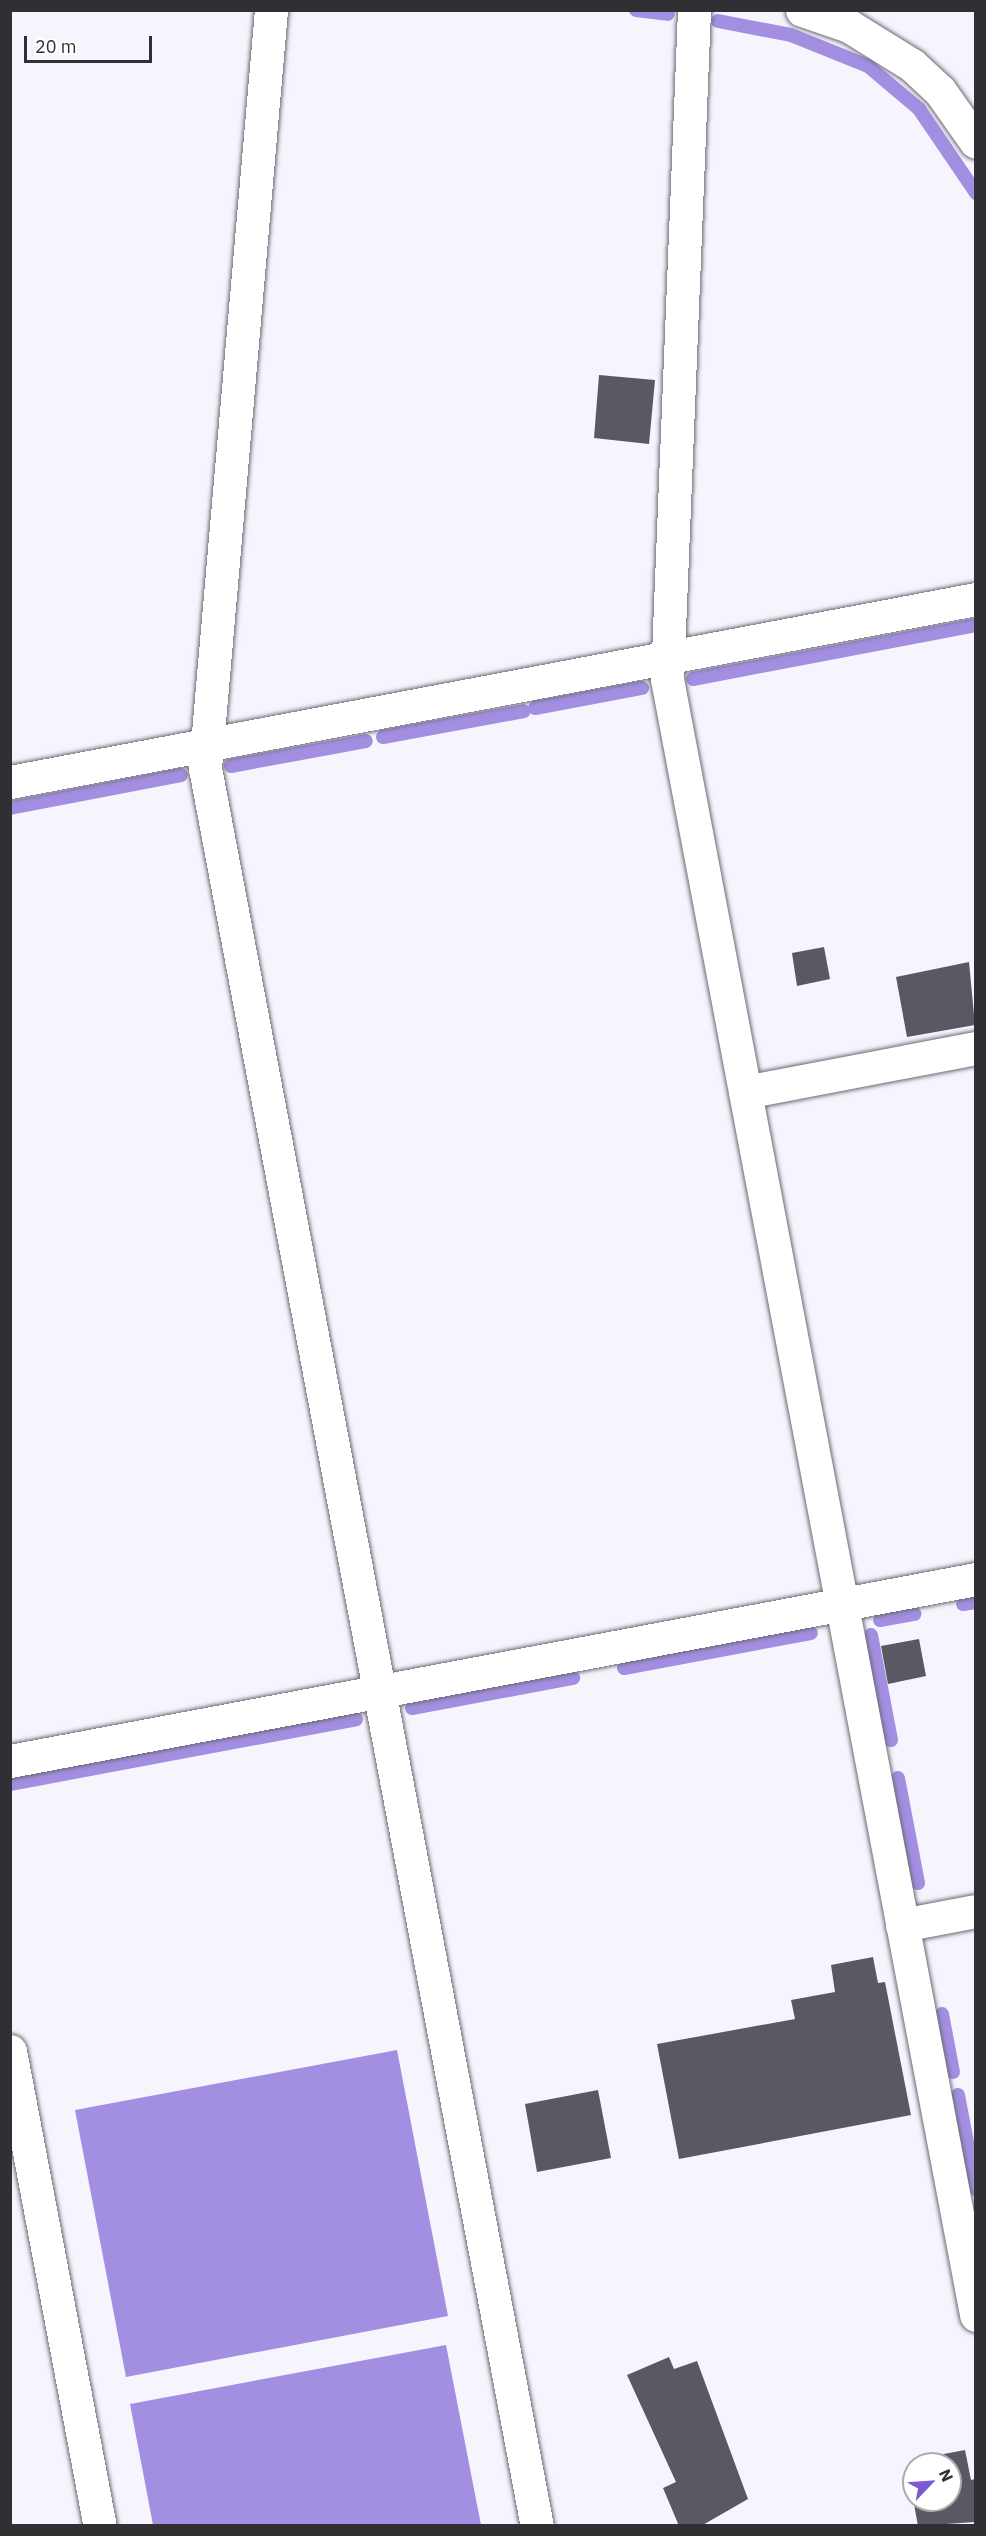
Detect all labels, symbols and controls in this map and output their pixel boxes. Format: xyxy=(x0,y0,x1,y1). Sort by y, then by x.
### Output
scale bar xyxy=(27,24,154,62)
text: 20 m xyxy=(35,35,77,58)
north arrow xyxy=(902,2452,962,2512)
text: N xyxy=(935,2466,958,2485)

